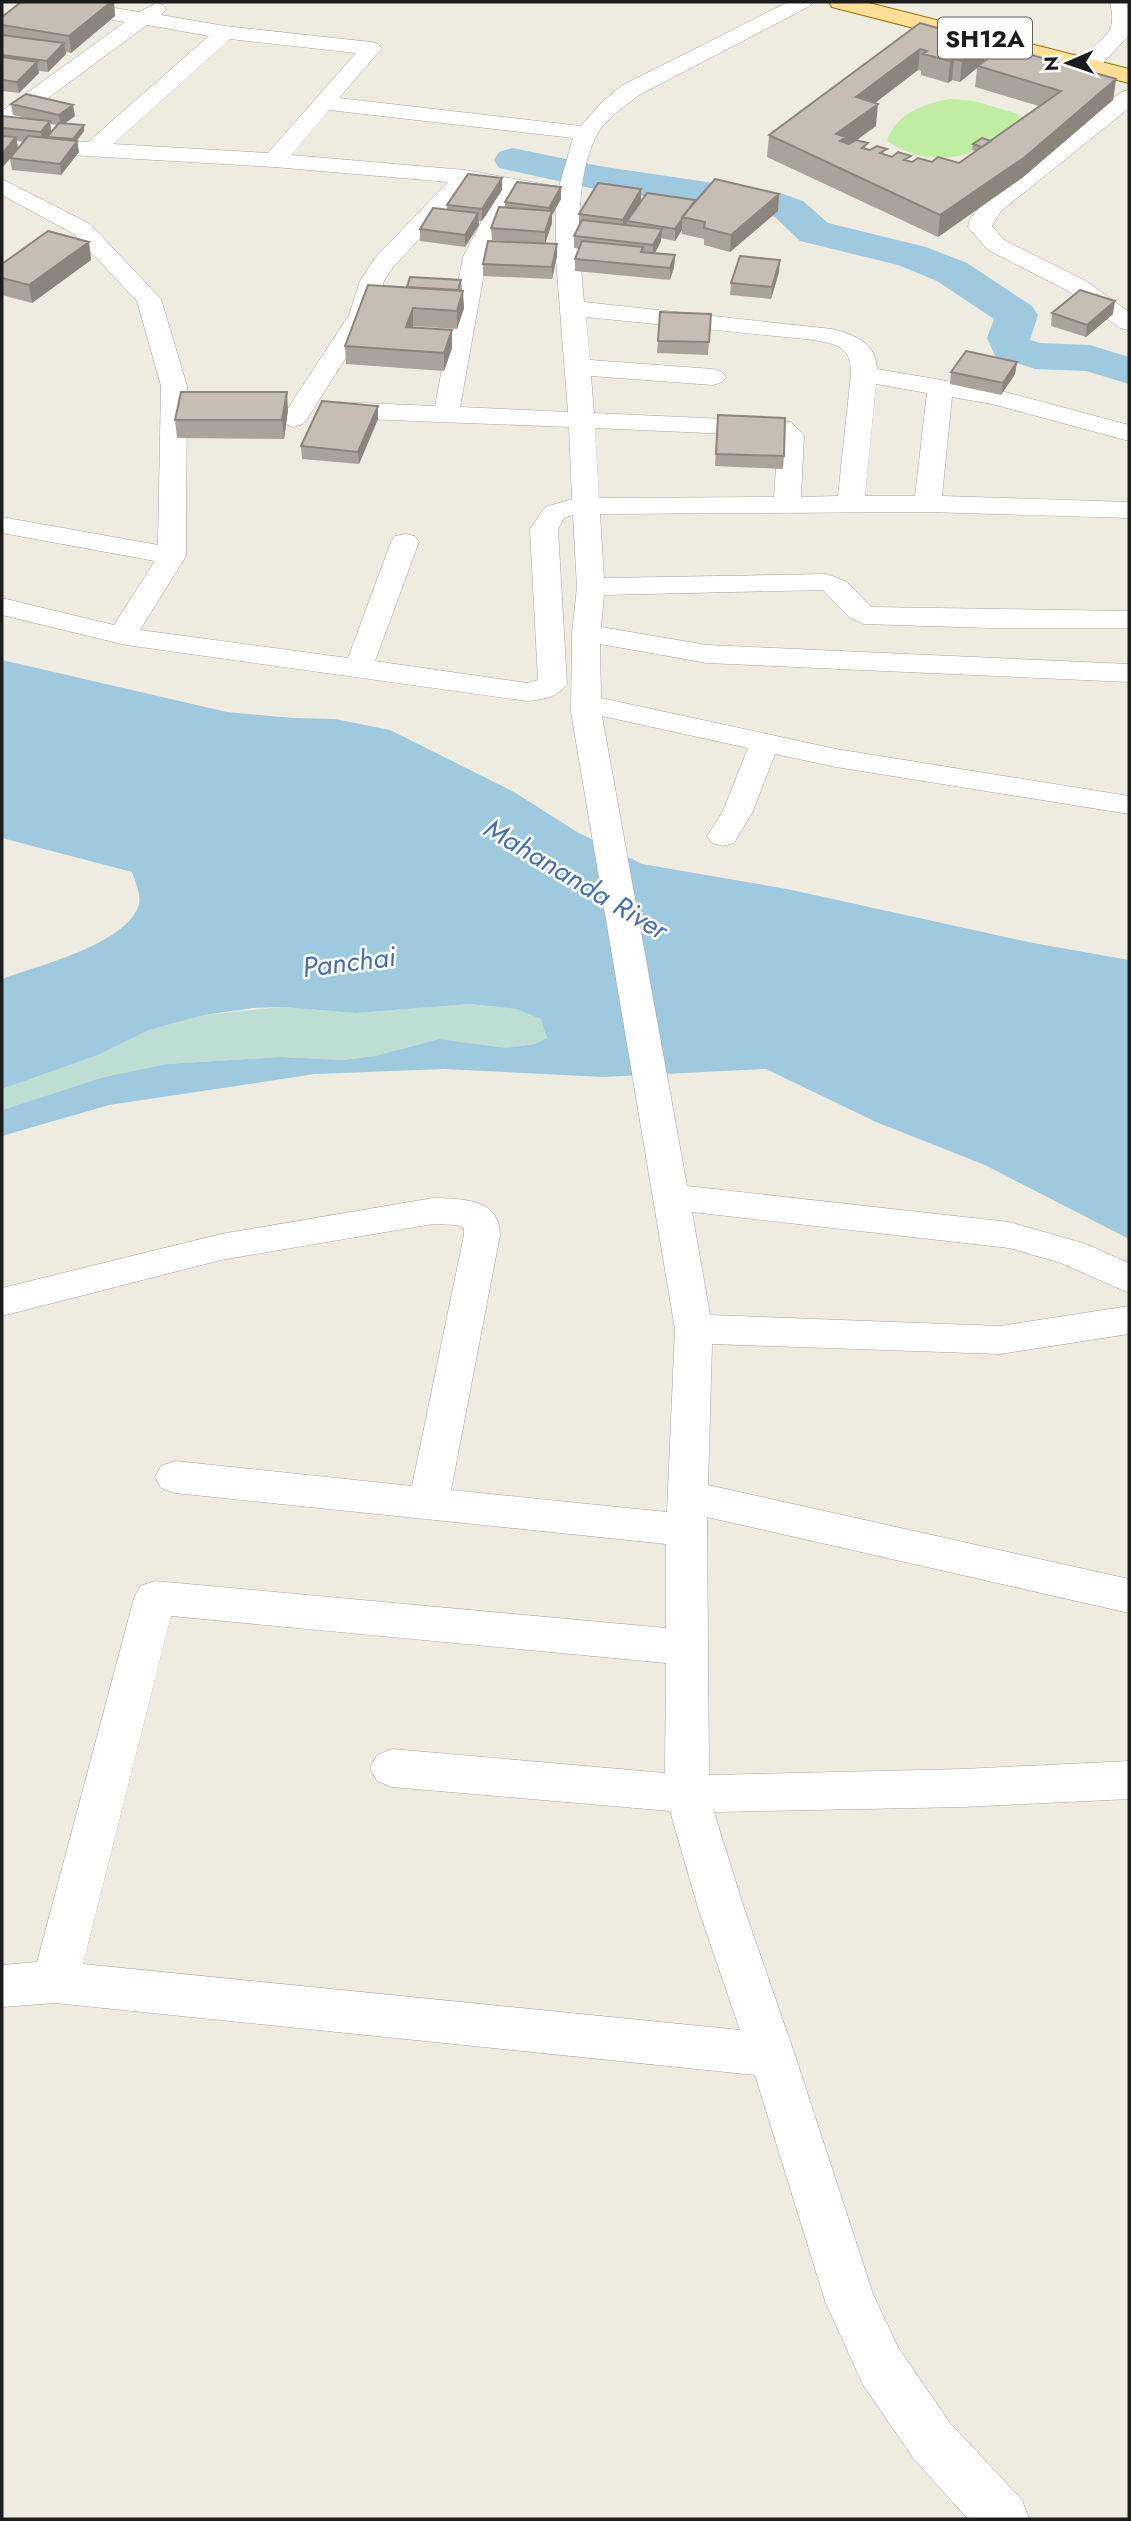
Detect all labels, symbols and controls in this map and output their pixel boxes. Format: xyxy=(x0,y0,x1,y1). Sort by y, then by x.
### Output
road number: SH12A xyxy=(938,18,1032,58)
north arrow xyxy=(1033,28,1103,98)
text: N xyxy=(1038,56,1065,72)
water label: Mahananda River xyxy=(476,808,677,951)
water label: Panchai xyxy=(300,936,399,988)

